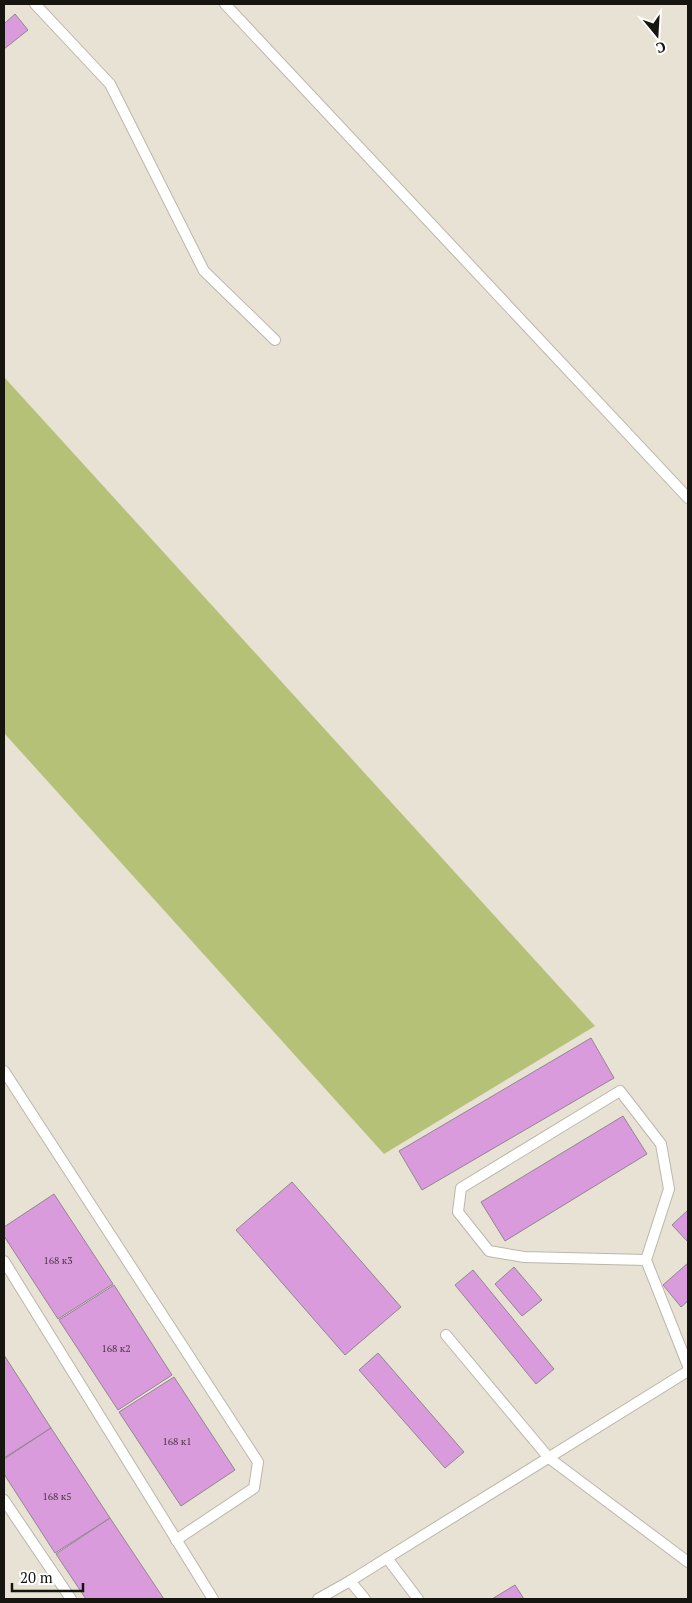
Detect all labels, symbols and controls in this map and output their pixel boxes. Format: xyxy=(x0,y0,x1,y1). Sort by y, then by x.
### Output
north arrow xyxy=(632,10,682,60)
text: С xyxy=(654,37,668,58)
house number: 168 к3 xyxy=(43,1254,73,1267)
house number: 168 к2 xyxy=(101,1342,131,1355)
house number: 168 к1 xyxy=(162,1435,192,1448)
house number: 168 к5 xyxy=(42,1490,72,1503)
scale bar xyxy=(12,1560,84,1592)
text: 20 m xyxy=(20,1567,53,1587)

